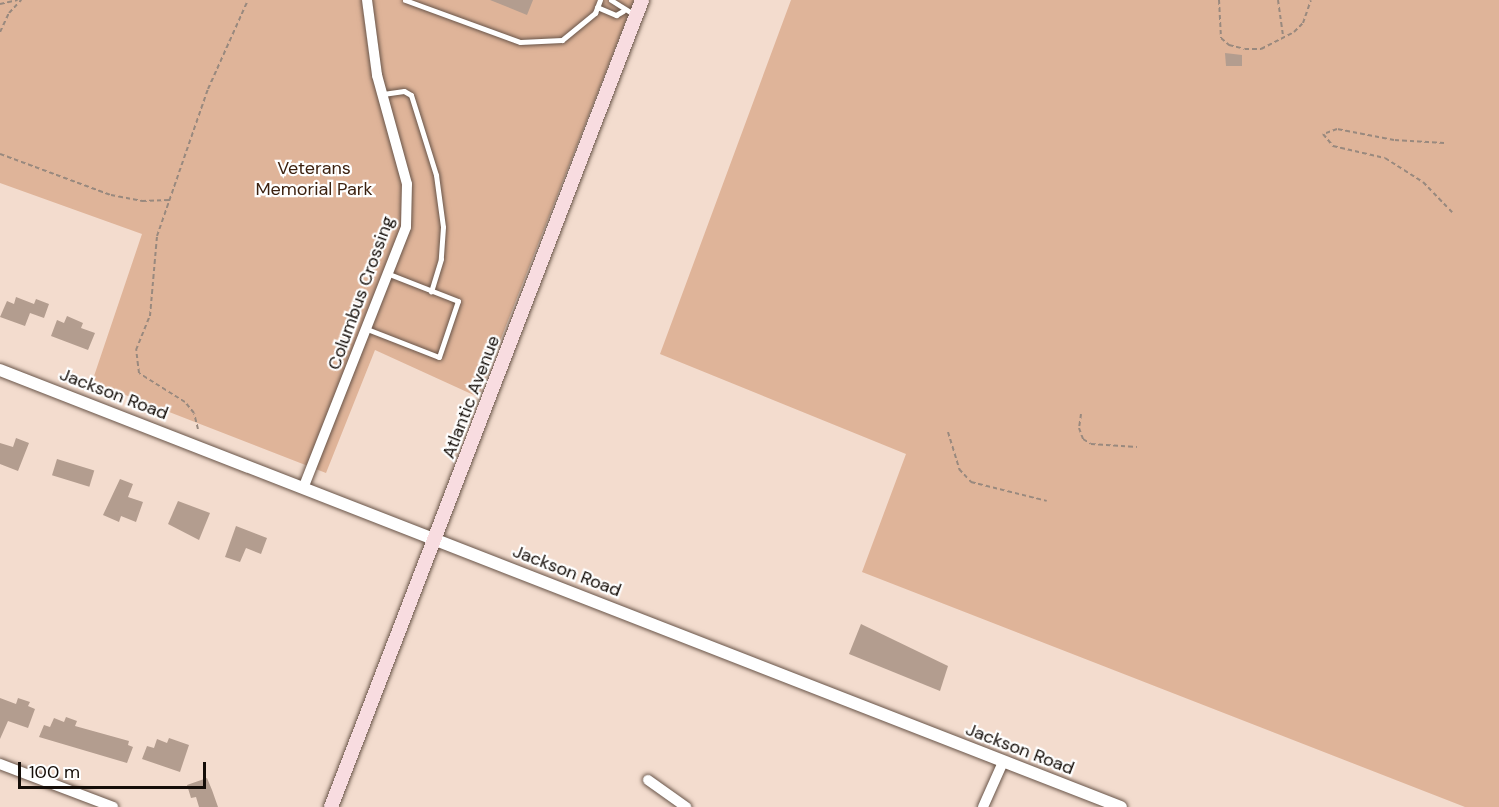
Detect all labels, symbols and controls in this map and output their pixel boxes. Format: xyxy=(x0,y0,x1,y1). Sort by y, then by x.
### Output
park label: Veterans Memorial Park xyxy=(255,158,373,201)
street label: Columbus Crossing xyxy=(323,213,399,373)
street label: Atlantic Avenue xyxy=(438,332,504,462)
street label: Jackson Road xyxy=(57,363,171,425)
street label: Jackson Road xyxy=(510,540,624,602)
street label: Jackson Road xyxy=(963,718,1077,780)
scale bar xyxy=(21,750,208,788)
text: 100 m xyxy=(29,760,80,784)

